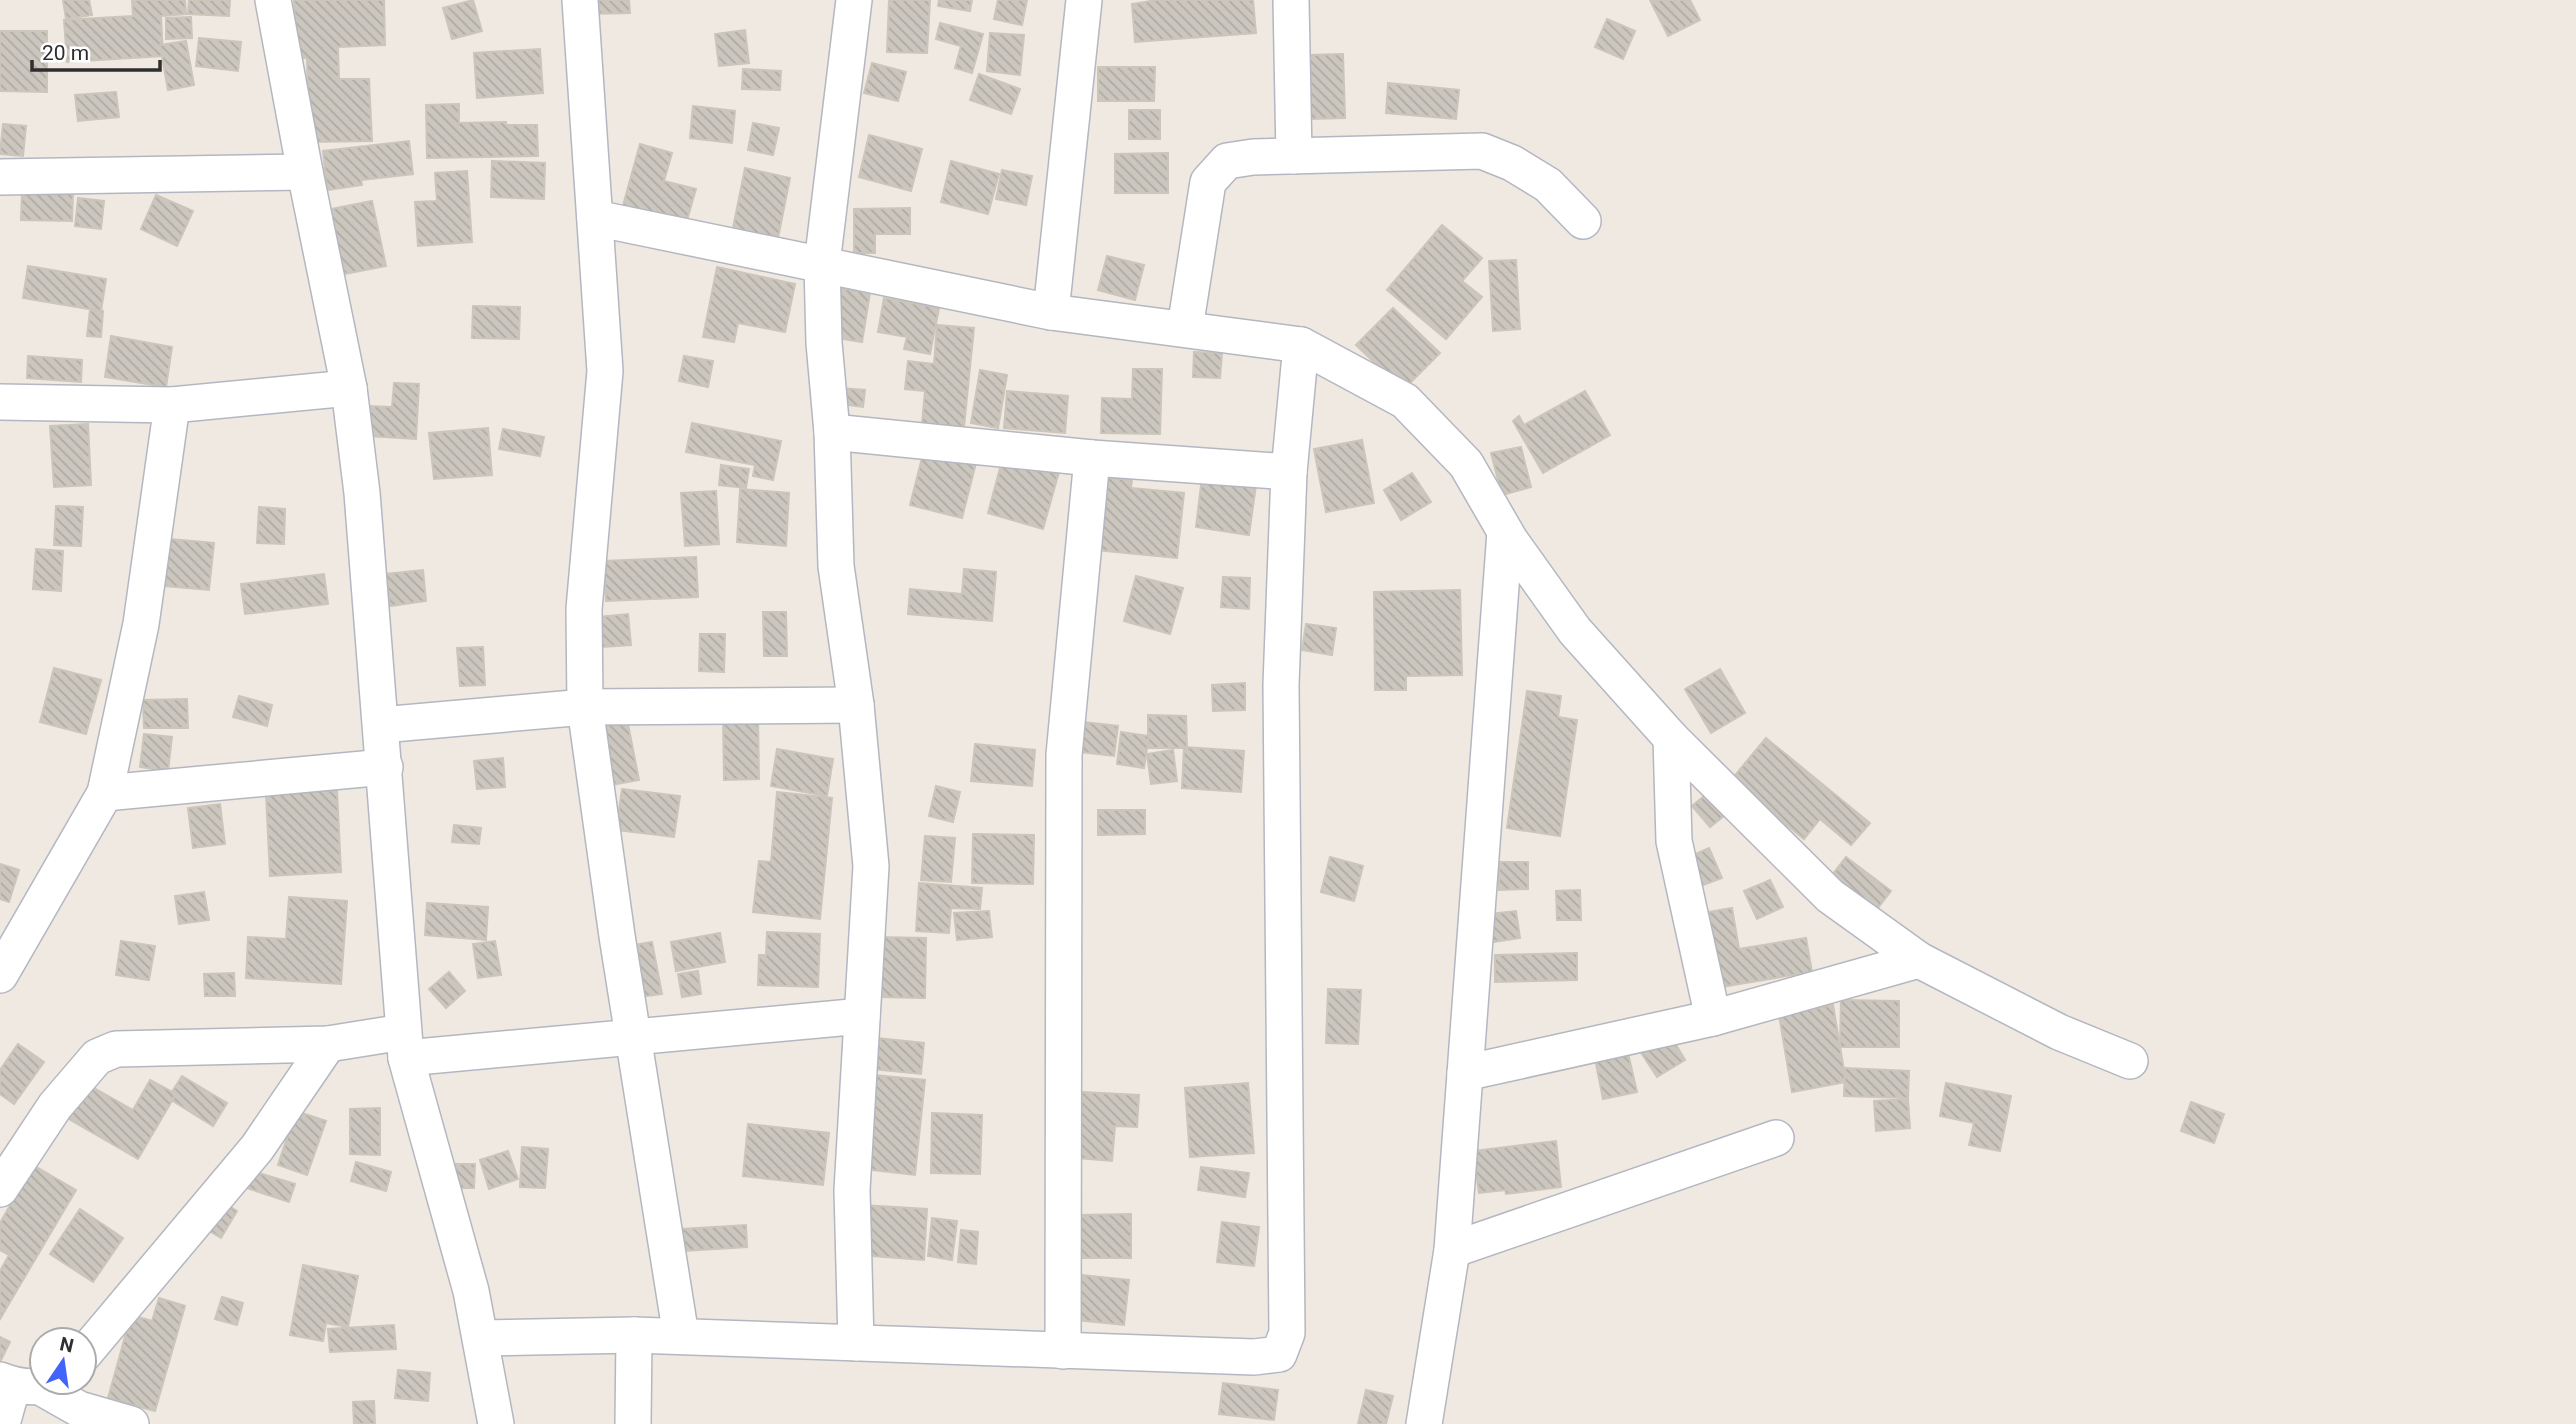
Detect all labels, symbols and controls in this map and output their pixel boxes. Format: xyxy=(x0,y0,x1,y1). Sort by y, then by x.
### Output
scale bar xyxy=(32,28,159,72)
text: 20 m xyxy=(42,41,89,65)
north arrow xyxy=(28,1326,98,1396)
text: N xyxy=(58,1332,76,1358)

